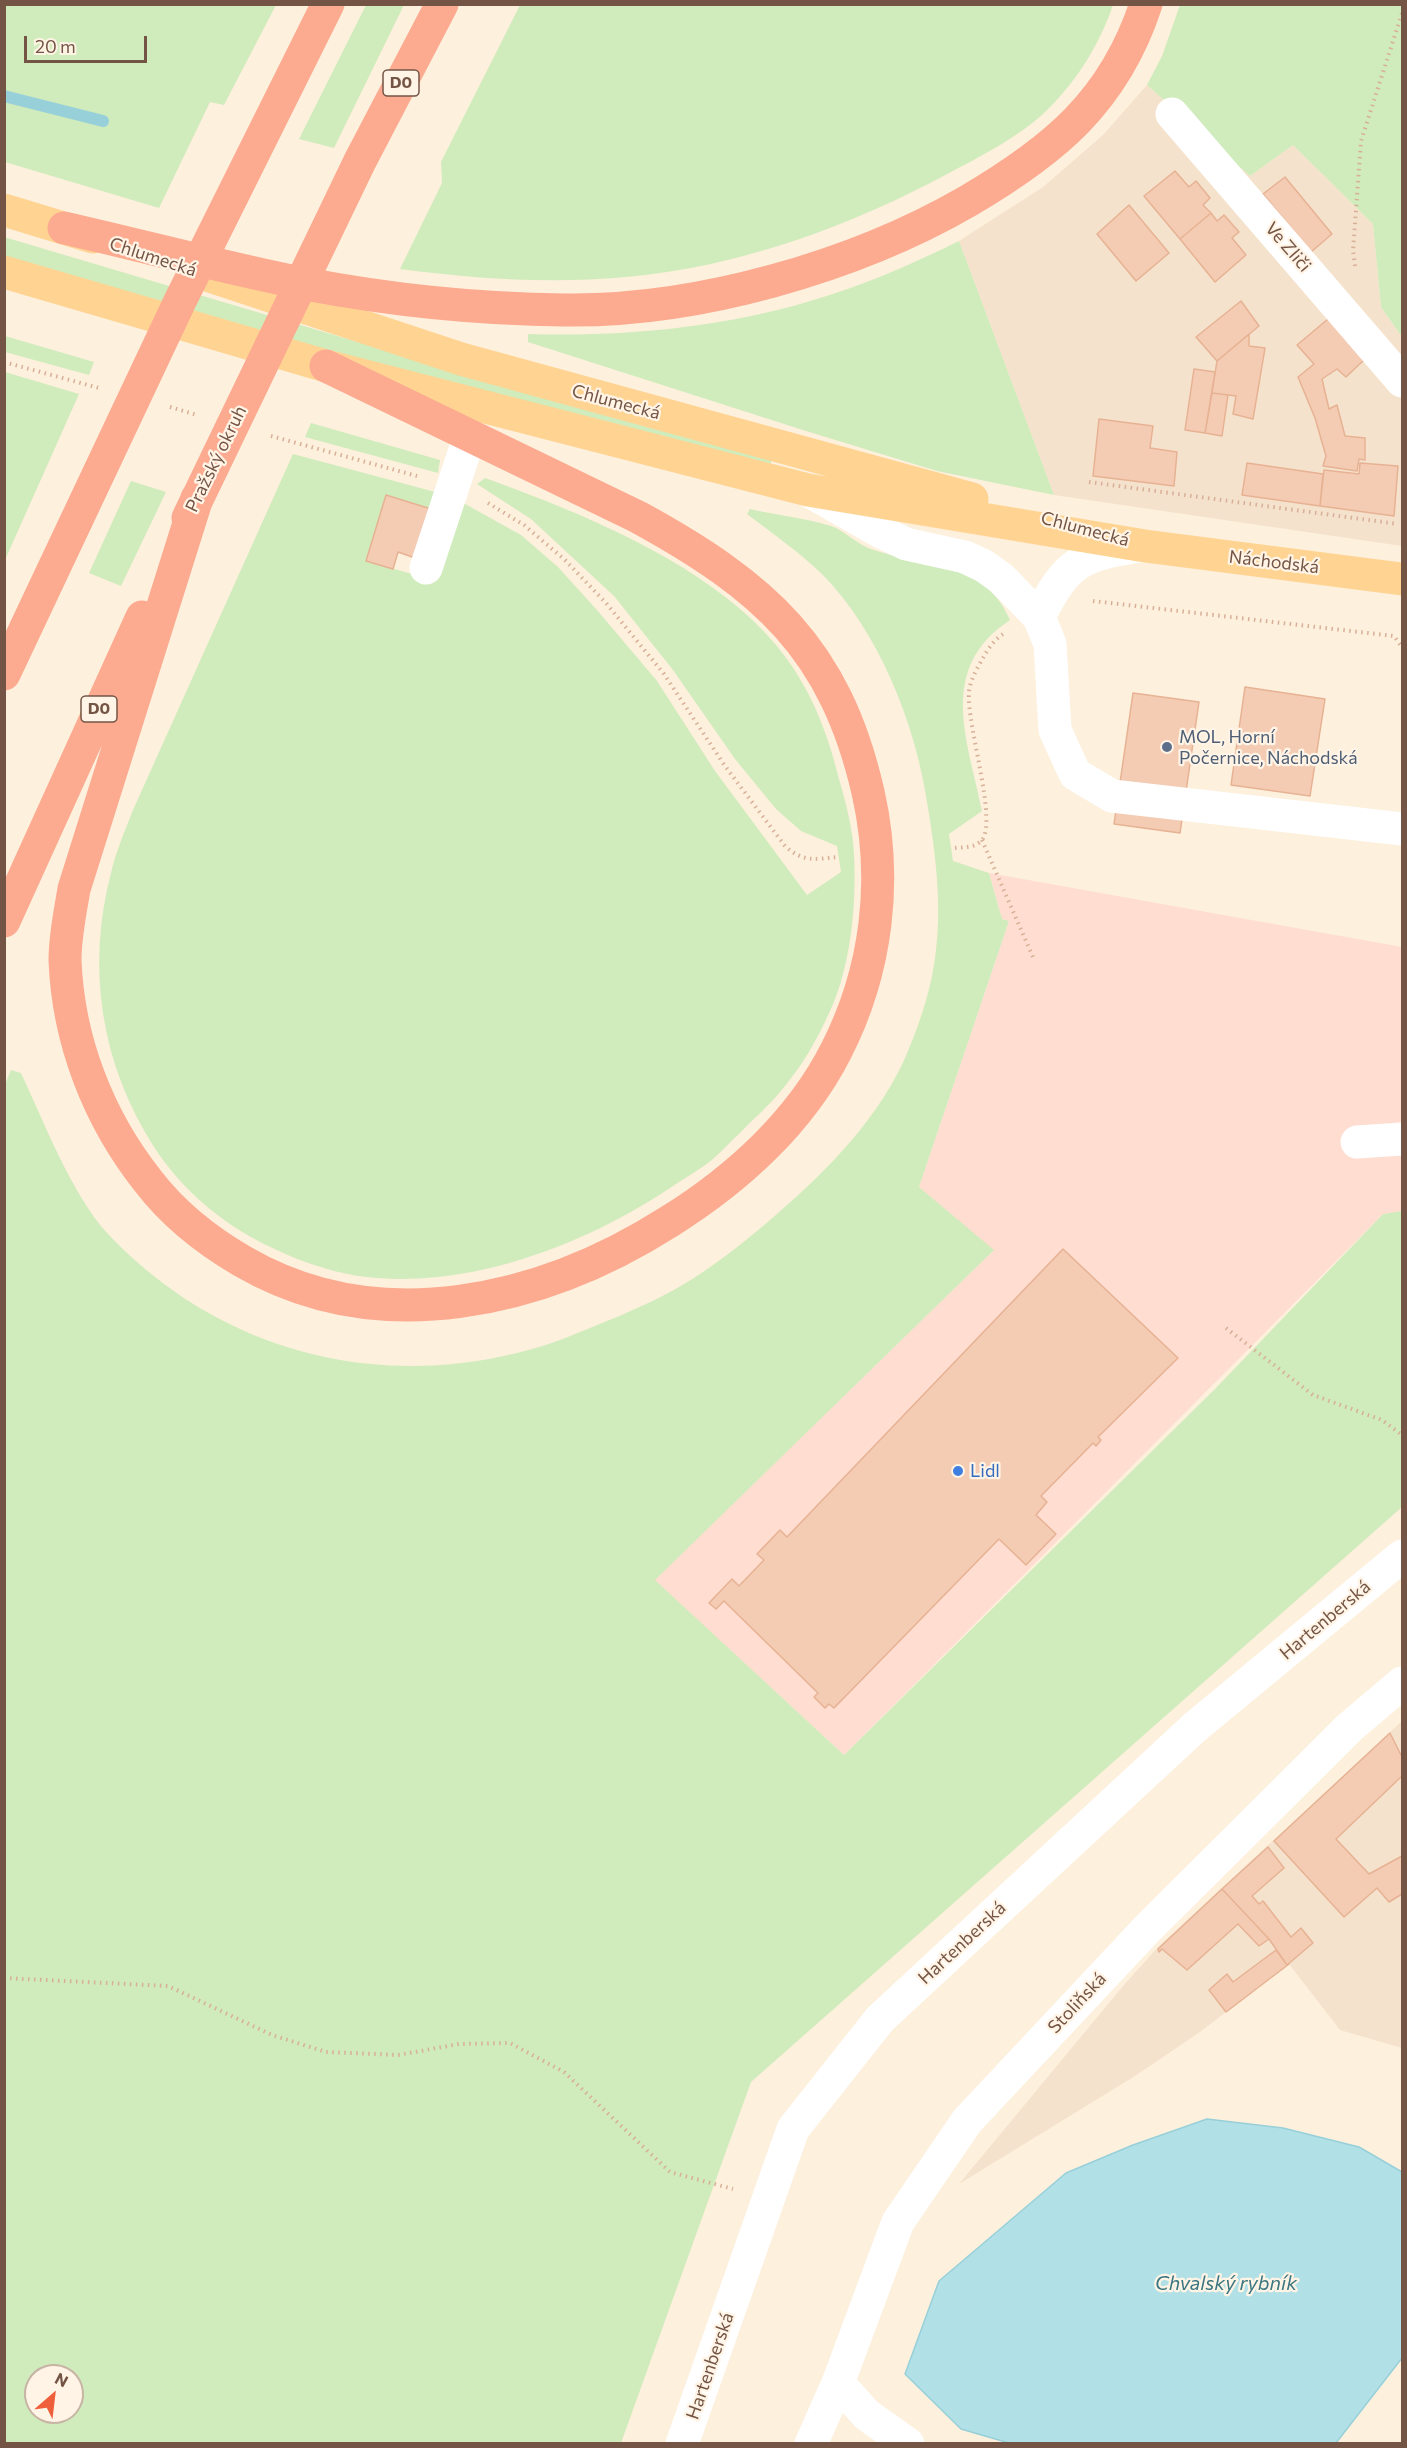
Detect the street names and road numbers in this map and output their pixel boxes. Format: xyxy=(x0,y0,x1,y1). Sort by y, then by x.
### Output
road number: D0 xyxy=(383,70,419,96)
street label: Ve Zliči xyxy=(1261,218,1315,276)
street label: Chlumecká xyxy=(107,233,199,281)
street label: Chlumecká xyxy=(570,380,662,424)
street label: Pražský okruh xyxy=(181,402,251,516)
street label: Chlumecká xyxy=(1039,507,1131,551)
street label: Náchodská xyxy=(1228,546,1320,578)
road number: D0 xyxy=(81,696,117,722)
street label: Hartenberská xyxy=(1275,1576,1375,1664)
street label: Hartenberská xyxy=(914,1897,1010,1989)
street label: Stoliňská xyxy=(1043,1968,1111,2038)
street label: Hartenberská xyxy=(682,2310,738,2422)

